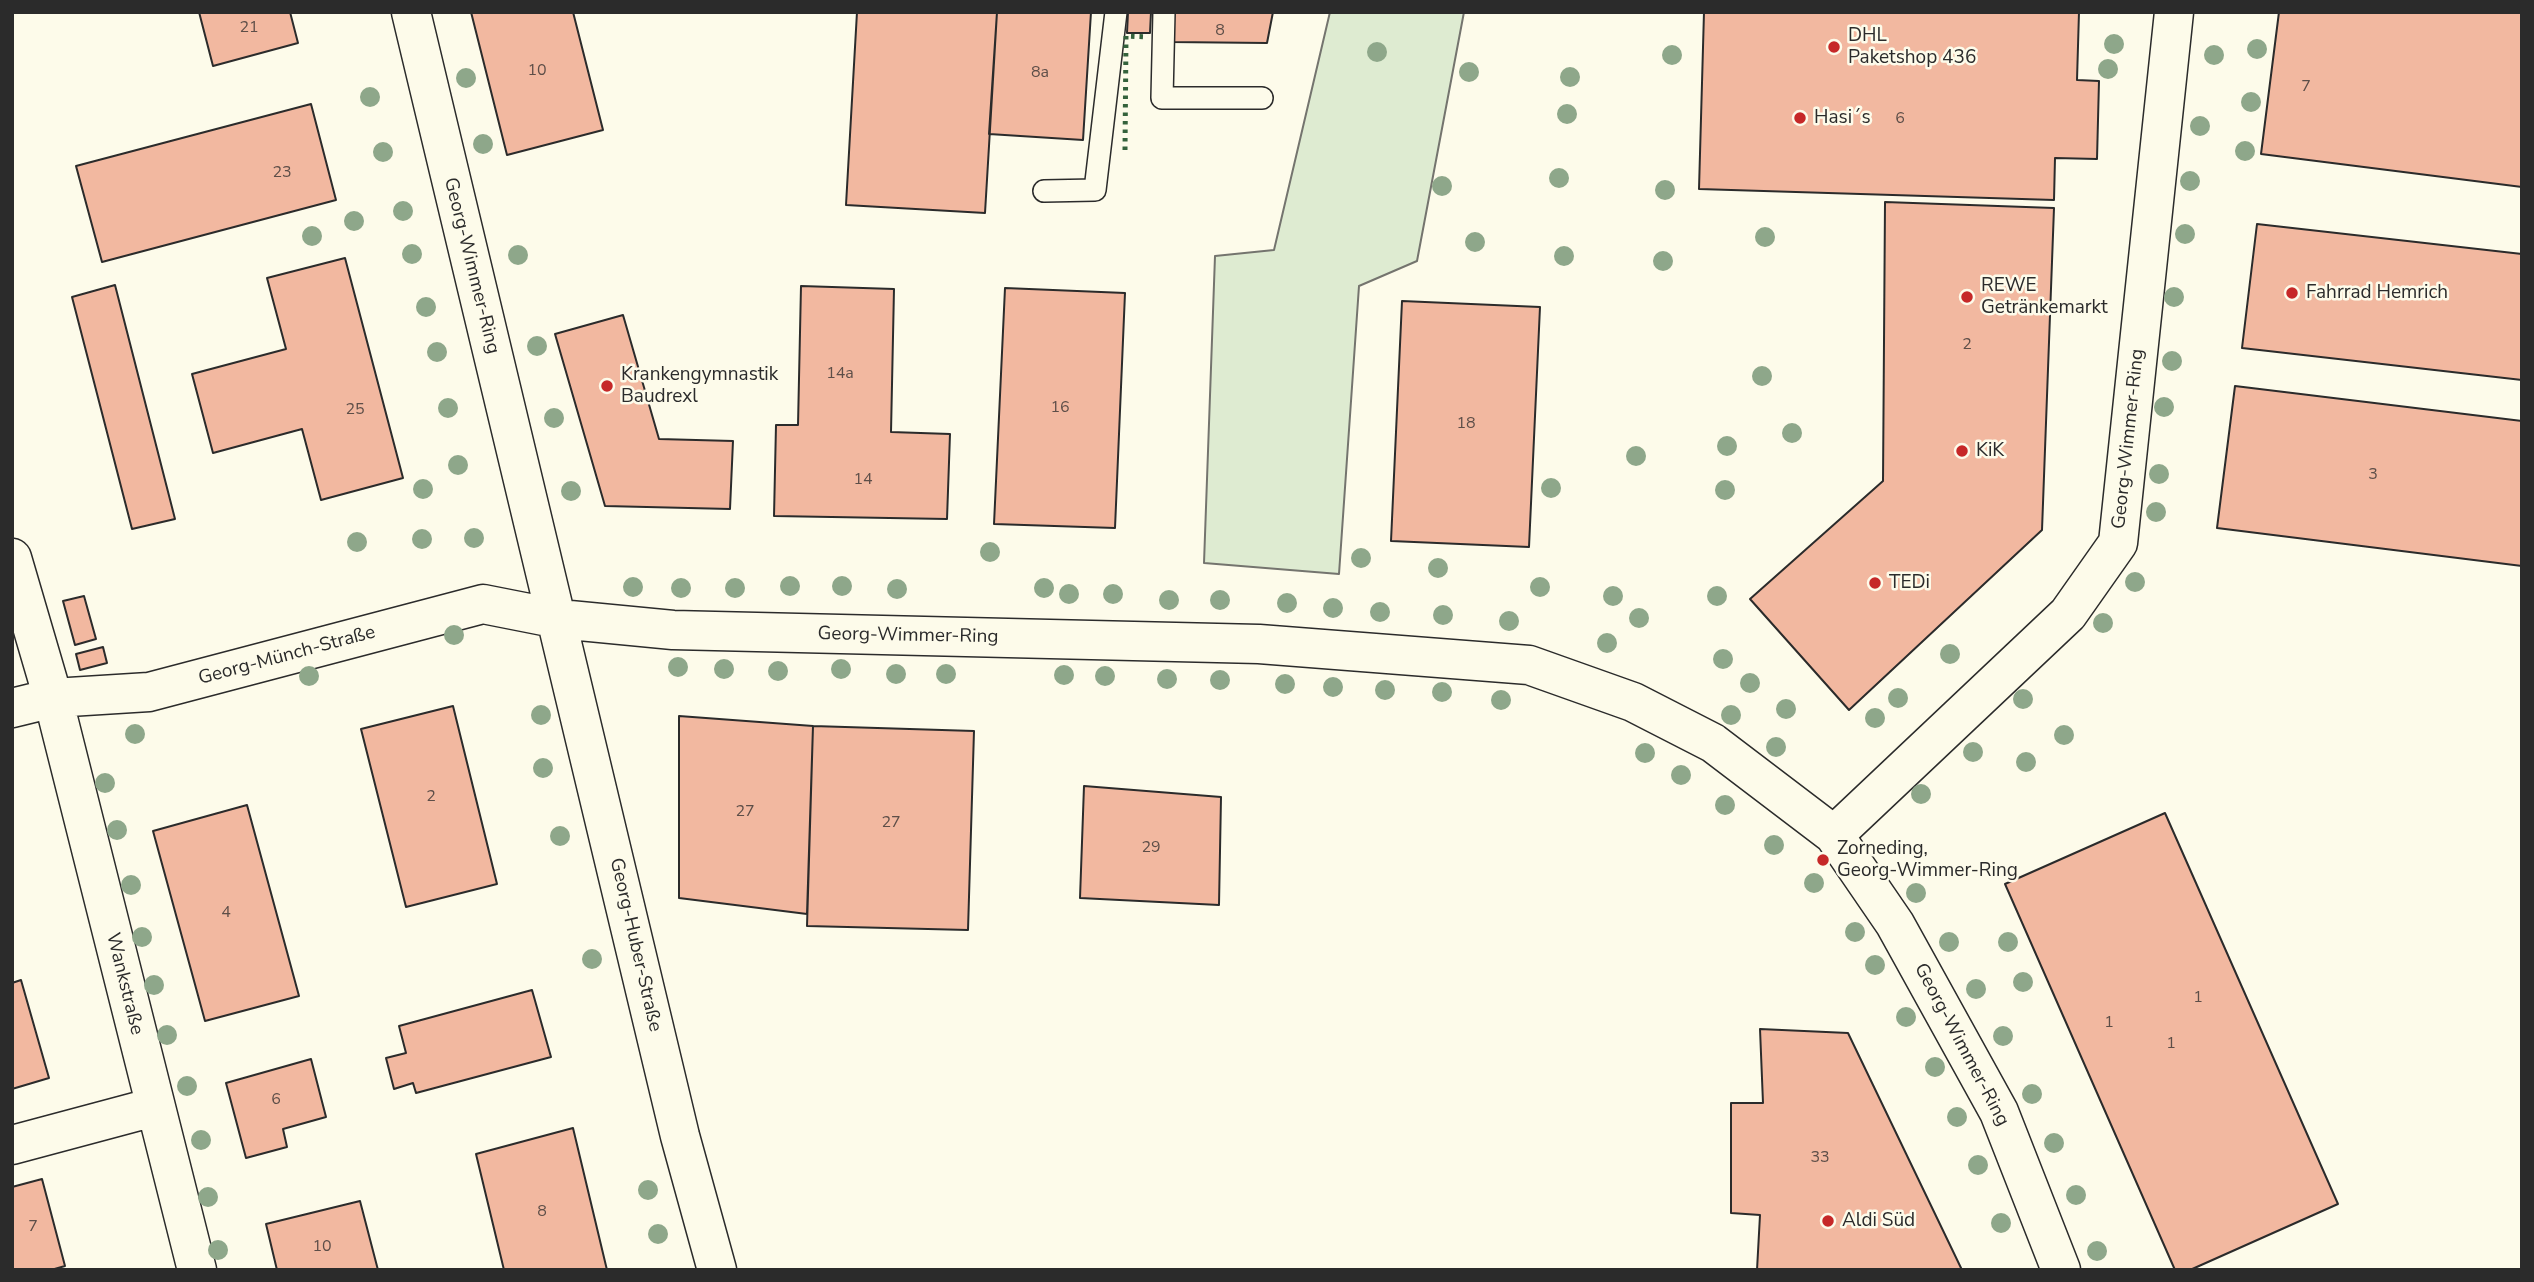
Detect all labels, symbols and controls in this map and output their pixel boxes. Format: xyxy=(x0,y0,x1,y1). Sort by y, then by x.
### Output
house number: 21 xyxy=(239,18,259,38)
house number: 8 xyxy=(1215,21,1225,41)
place label: DHL Paketshop 436 xyxy=(1848,25,1976,69)
marker: DHL Paketshop 436 xyxy=(1826,39,1842,55)
house number: 10 xyxy=(527,61,547,81)
house number: 8a xyxy=(1031,63,1049,83)
house number: 7 xyxy=(2301,77,2311,97)
place label: Hasi´s xyxy=(1814,107,1871,129)
house number: 6 xyxy=(1895,109,1905,129)
marker: Hasi´s xyxy=(1792,110,1808,126)
house number: 23 xyxy=(272,163,292,183)
street label: Georg-Wimmer-Ring xyxy=(438,175,504,357)
place label: REWE Getränkemarkt xyxy=(1981,275,2108,319)
place label: Fahrrad Hemrich xyxy=(2306,282,2448,304)
marker: Fahrrad Hemrich xyxy=(2284,285,2300,301)
marker: REWE Getränkemarkt xyxy=(1959,289,1975,305)
house number: 2 xyxy=(1962,335,1972,355)
street label: Georg-Wimmer-Ring xyxy=(2108,348,2150,530)
place label: Krankengymnastik Baudrexl xyxy=(621,364,778,408)
house number: 14a xyxy=(826,364,854,384)
marker: Krankengymnastik Baudrexl xyxy=(599,378,615,394)
house number: 16 xyxy=(1050,398,1070,418)
house number: 25 xyxy=(345,400,365,420)
house number: 18 xyxy=(1456,414,1476,434)
place label: KiK xyxy=(1976,440,2004,462)
marker: KiK xyxy=(1954,443,1970,459)
house number: 3 xyxy=(2368,465,2378,485)
house number: 14 xyxy=(853,470,873,490)
place label: TEDi xyxy=(1889,572,1930,594)
marker: TEDi xyxy=(1867,575,1883,591)
street label: Georg-Münch-Straße xyxy=(196,621,378,691)
street label: Georg-Wimmer-Ring xyxy=(817,623,999,649)
house number: 2 xyxy=(426,787,436,807)
house number: 27 xyxy=(735,802,755,822)
house number: 27 xyxy=(881,813,901,833)
house number: 29 xyxy=(1141,838,1161,858)
place label: Zorneding, Georg-Wimmer-Ring xyxy=(1837,838,2018,882)
marker: Zorneding, Georg-Wimmer-Ring xyxy=(1815,852,1831,868)
street label: Georg-Huber-Straße xyxy=(604,856,666,1034)
house number: 4 xyxy=(221,903,231,923)
street label: Wankstraße xyxy=(100,931,148,1037)
street label: Georg-Wimmer-Ring xyxy=(1908,960,2014,1130)
house number: 1 xyxy=(2193,988,2203,1008)
house number: 1 xyxy=(2104,1013,2114,1033)
house number: 1 xyxy=(2166,1034,2176,1054)
house number: 6 xyxy=(271,1090,281,1110)
house number: 33 xyxy=(1810,1148,1830,1168)
house number: 8 xyxy=(537,1202,547,1222)
place label: Aldi Süd xyxy=(1842,1210,1915,1232)
marker: Aldi Süd xyxy=(1820,1213,1836,1229)
house number: 7 xyxy=(28,1217,38,1237)
house number: 10 xyxy=(312,1237,332,1257)

